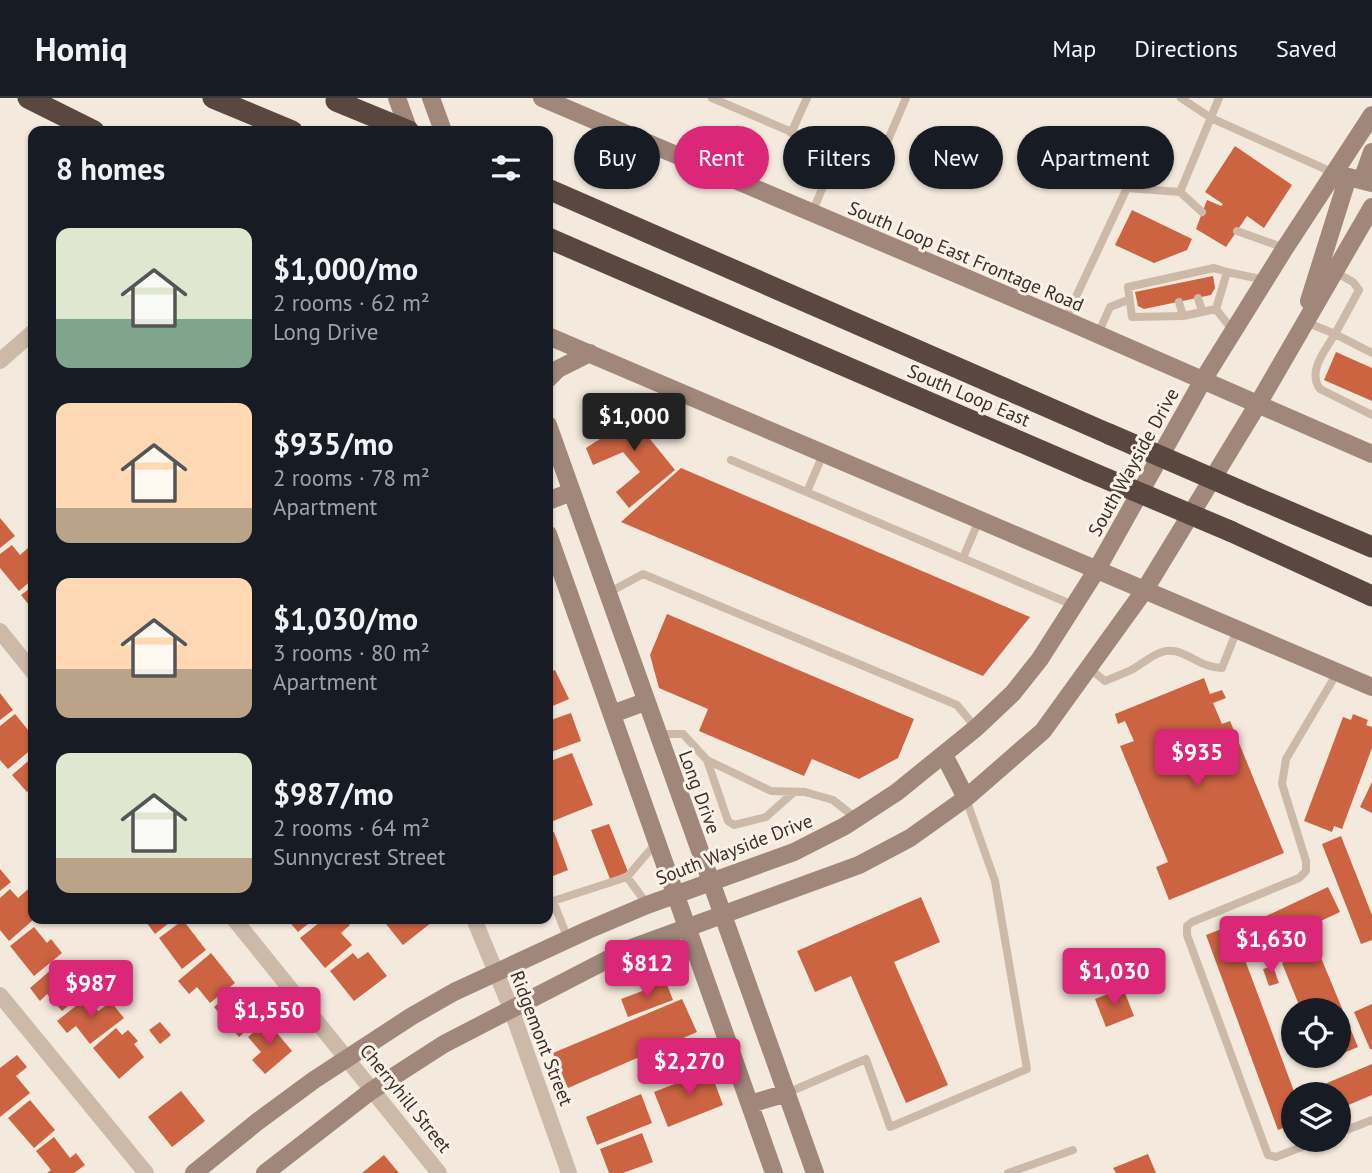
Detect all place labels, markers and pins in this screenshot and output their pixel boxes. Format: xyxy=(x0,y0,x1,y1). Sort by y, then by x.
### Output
pin: $1,000 xyxy=(577,394,691,453)
pin: $935 xyxy=(1156,730,1238,789)
pin: $1,630 xyxy=(1214,916,1328,976)
pin: $812 xyxy=(606,940,688,1000)
pin: $1,030 xyxy=(1057,948,1171,1008)
pin: $987 xyxy=(50,960,132,1020)
pin: $1,550 xyxy=(212,988,326,1047)
pin: $2,270 xyxy=(632,1038,746,1098)

